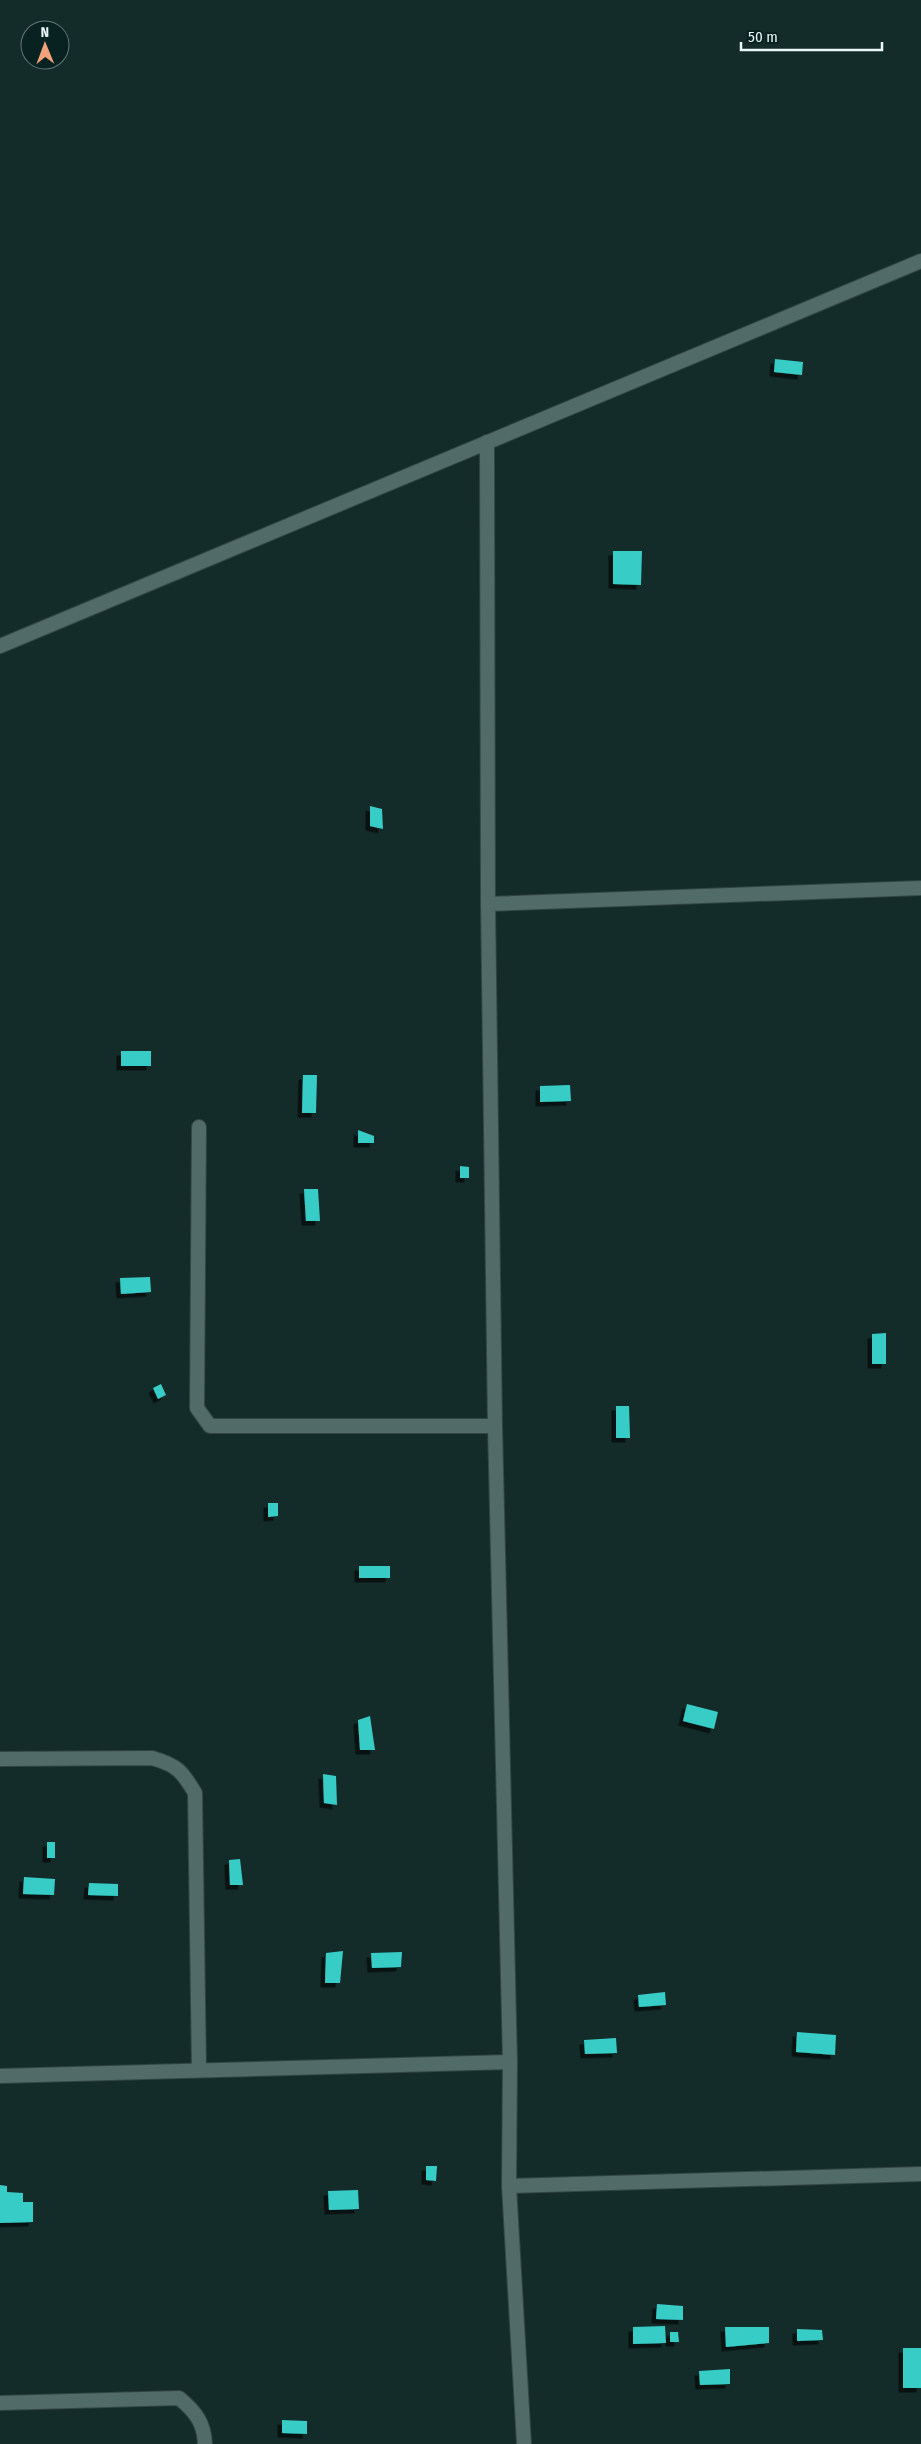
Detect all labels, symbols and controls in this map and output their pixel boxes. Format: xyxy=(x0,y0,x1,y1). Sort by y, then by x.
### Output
north arrow xyxy=(20,20,70,70)
scale bar xyxy=(741,20,882,52)
text: N xyxy=(40,24,49,41)
text: 50 m xyxy=(748,28,778,46)

